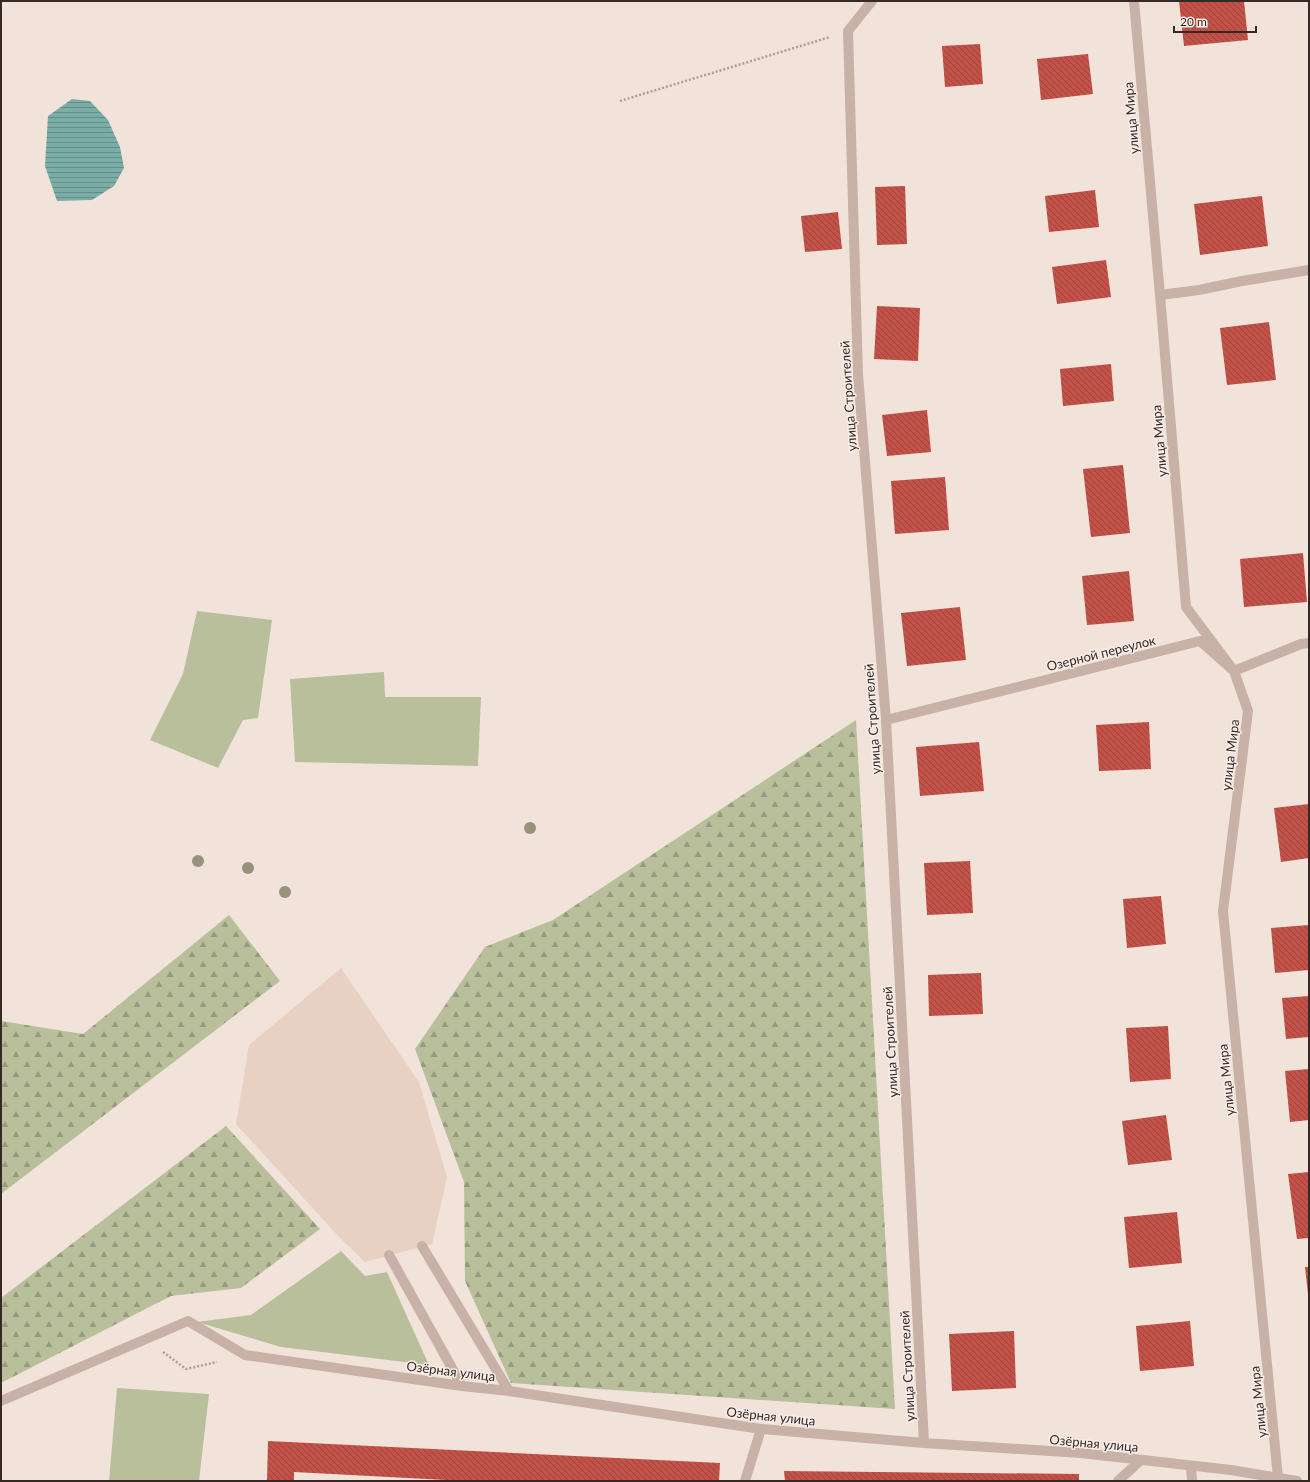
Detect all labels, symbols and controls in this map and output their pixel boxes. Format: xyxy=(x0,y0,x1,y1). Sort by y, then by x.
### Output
scale bar xyxy=(1174,8,1256,34)
text: 20 m xyxy=(1180,14,1207,29)
street label: улица Мира xyxy=(1120,81,1142,155)
street label: улица Строителей xyxy=(836,340,860,452)
street label: улица Мира xyxy=(1148,404,1170,478)
street label: Озерной переулок xyxy=(1045,632,1157,674)
street label: улица Строителей xyxy=(860,663,884,775)
street label: улица Мира xyxy=(1218,718,1242,792)
street label: улица Строителей xyxy=(879,986,901,1098)
street label: улица Мира xyxy=(1214,1043,1238,1117)
street label: улица Строителей xyxy=(896,1310,918,1422)
street label: Озёрная улица xyxy=(406,1358,496,1384)
street label: улица Мира xyxy=(1246,1365,1270,1439)
street label: Озёрная улица xyxy=(726,1403,816,1429)
street label: Озёрная улица xyxy=(1049,1431,1139,1455)

